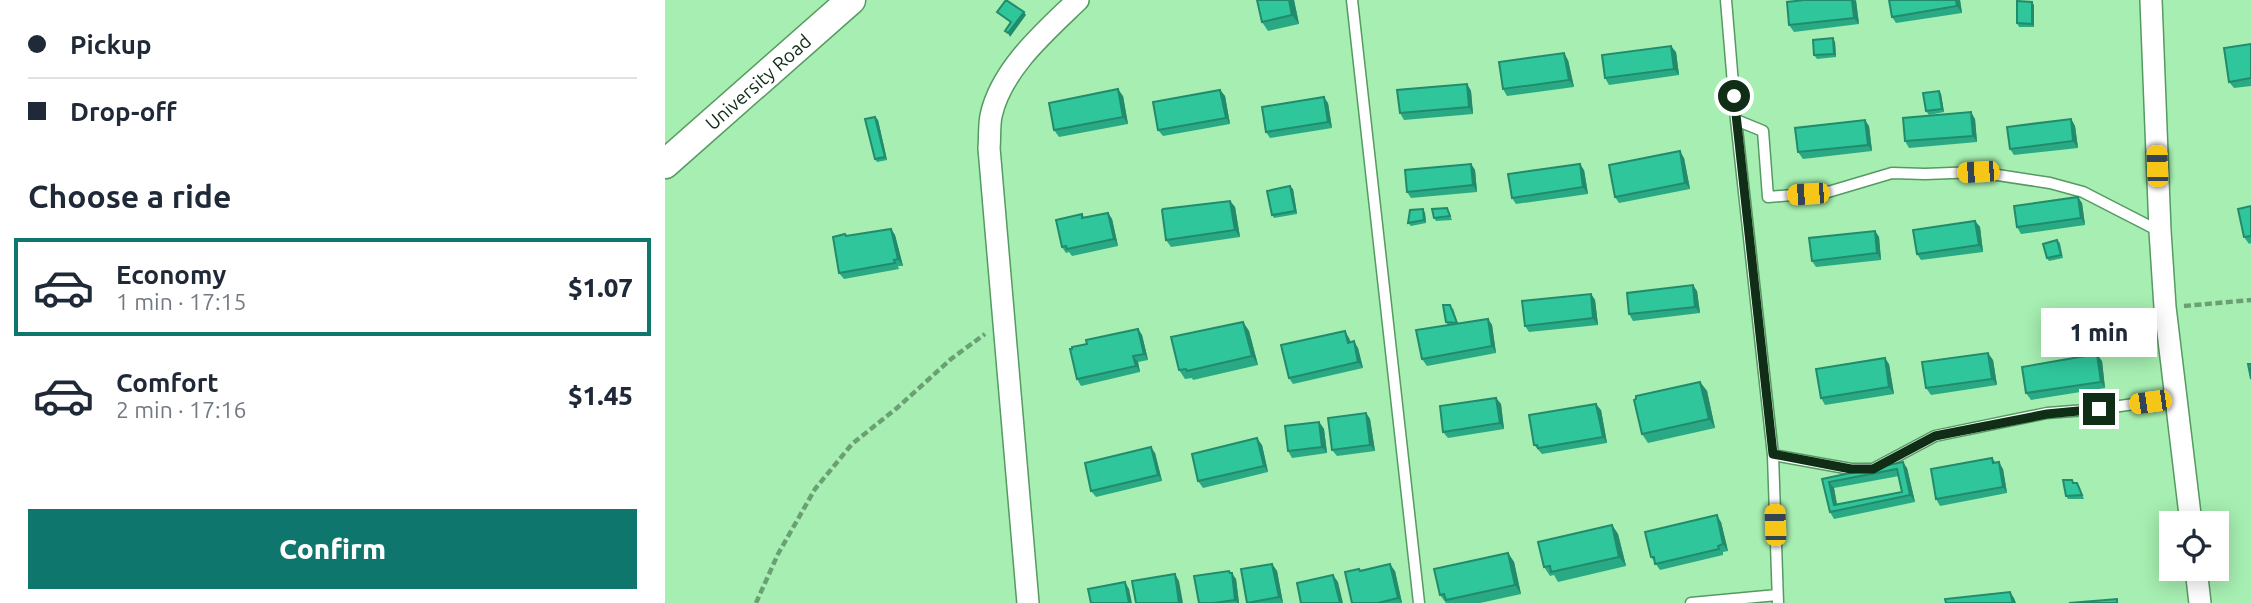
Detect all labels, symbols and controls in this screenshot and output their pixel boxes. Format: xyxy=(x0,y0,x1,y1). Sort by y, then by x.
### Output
text: Pickup xyxy=(70,30,152,59)
street label: University Road xyxy=(701,30,815,134)
route start xyxy=(1718,80,1750,112)
text: Drop-off xyxy=(70,97,177,126)
car xyxy=(2146,145,2169,187)
car xyxy=(1957,160,2000,184)
text: Choose a ride xyxy=(28,178,231,214)
car xyxy=(1787,182,1830,206)
icon: car xyxy=(32,256,95,319)
text: Economy xyxy=(116,260,226,289)
text: $1.07 xyxy=(568,273,633,302)
text: 1 min · 17:15 xyxy=(116,289,247,314)
callout: 1 min xyxy=(2041,308,2157,356)
text: 1 min xyxy=(2070,320,2128,345)
icon: car xyxy=(32,364,95,427)
text: Comfort xyxy=(116,368,219,397)
text: $1.45 xyxy=(568,381,633,410)
car xyxy=(2128,389,2173,415)
route end xyxy=(2083,393,2115,425)
text: 2 min · 17:16 xyxy=(116,397,247,422)
car xyxy=(1764,504,1787,546)
button: Confirm xyxy=(28,509,637,589)
map controls xyxy=(2159,511,2229,581)
button: locate xyxy=(2159,511,2229,581)

